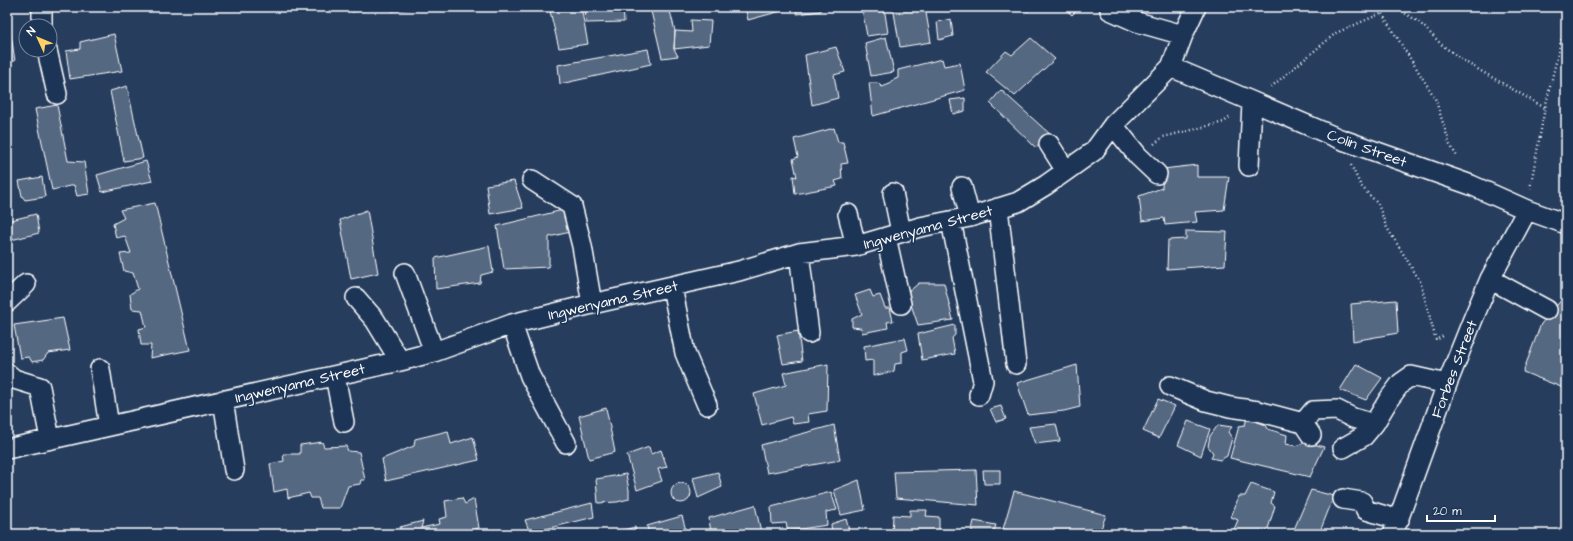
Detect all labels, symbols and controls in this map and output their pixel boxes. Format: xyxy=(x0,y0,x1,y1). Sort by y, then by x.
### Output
north arrow xyxy=(18,18,58,58)
text: N xyxy=(23,24,39,39)
street label: Colin Street xyxy=(1324,124,1410,173)
street label: Ingwenyama Street xyxy=(861,200,995,256)
street label: Ingwenyama Street xyxy=(546,275,680,327)
street label: Forbes Street xyxy=(1426,317,1483,421)
street label: Ingwenyama Street xyxy=(233,358,367,410)
scale bar xyxy=(1427,497,1495,523)
text: 20 m xyxy=(1433,503,1462,520)

